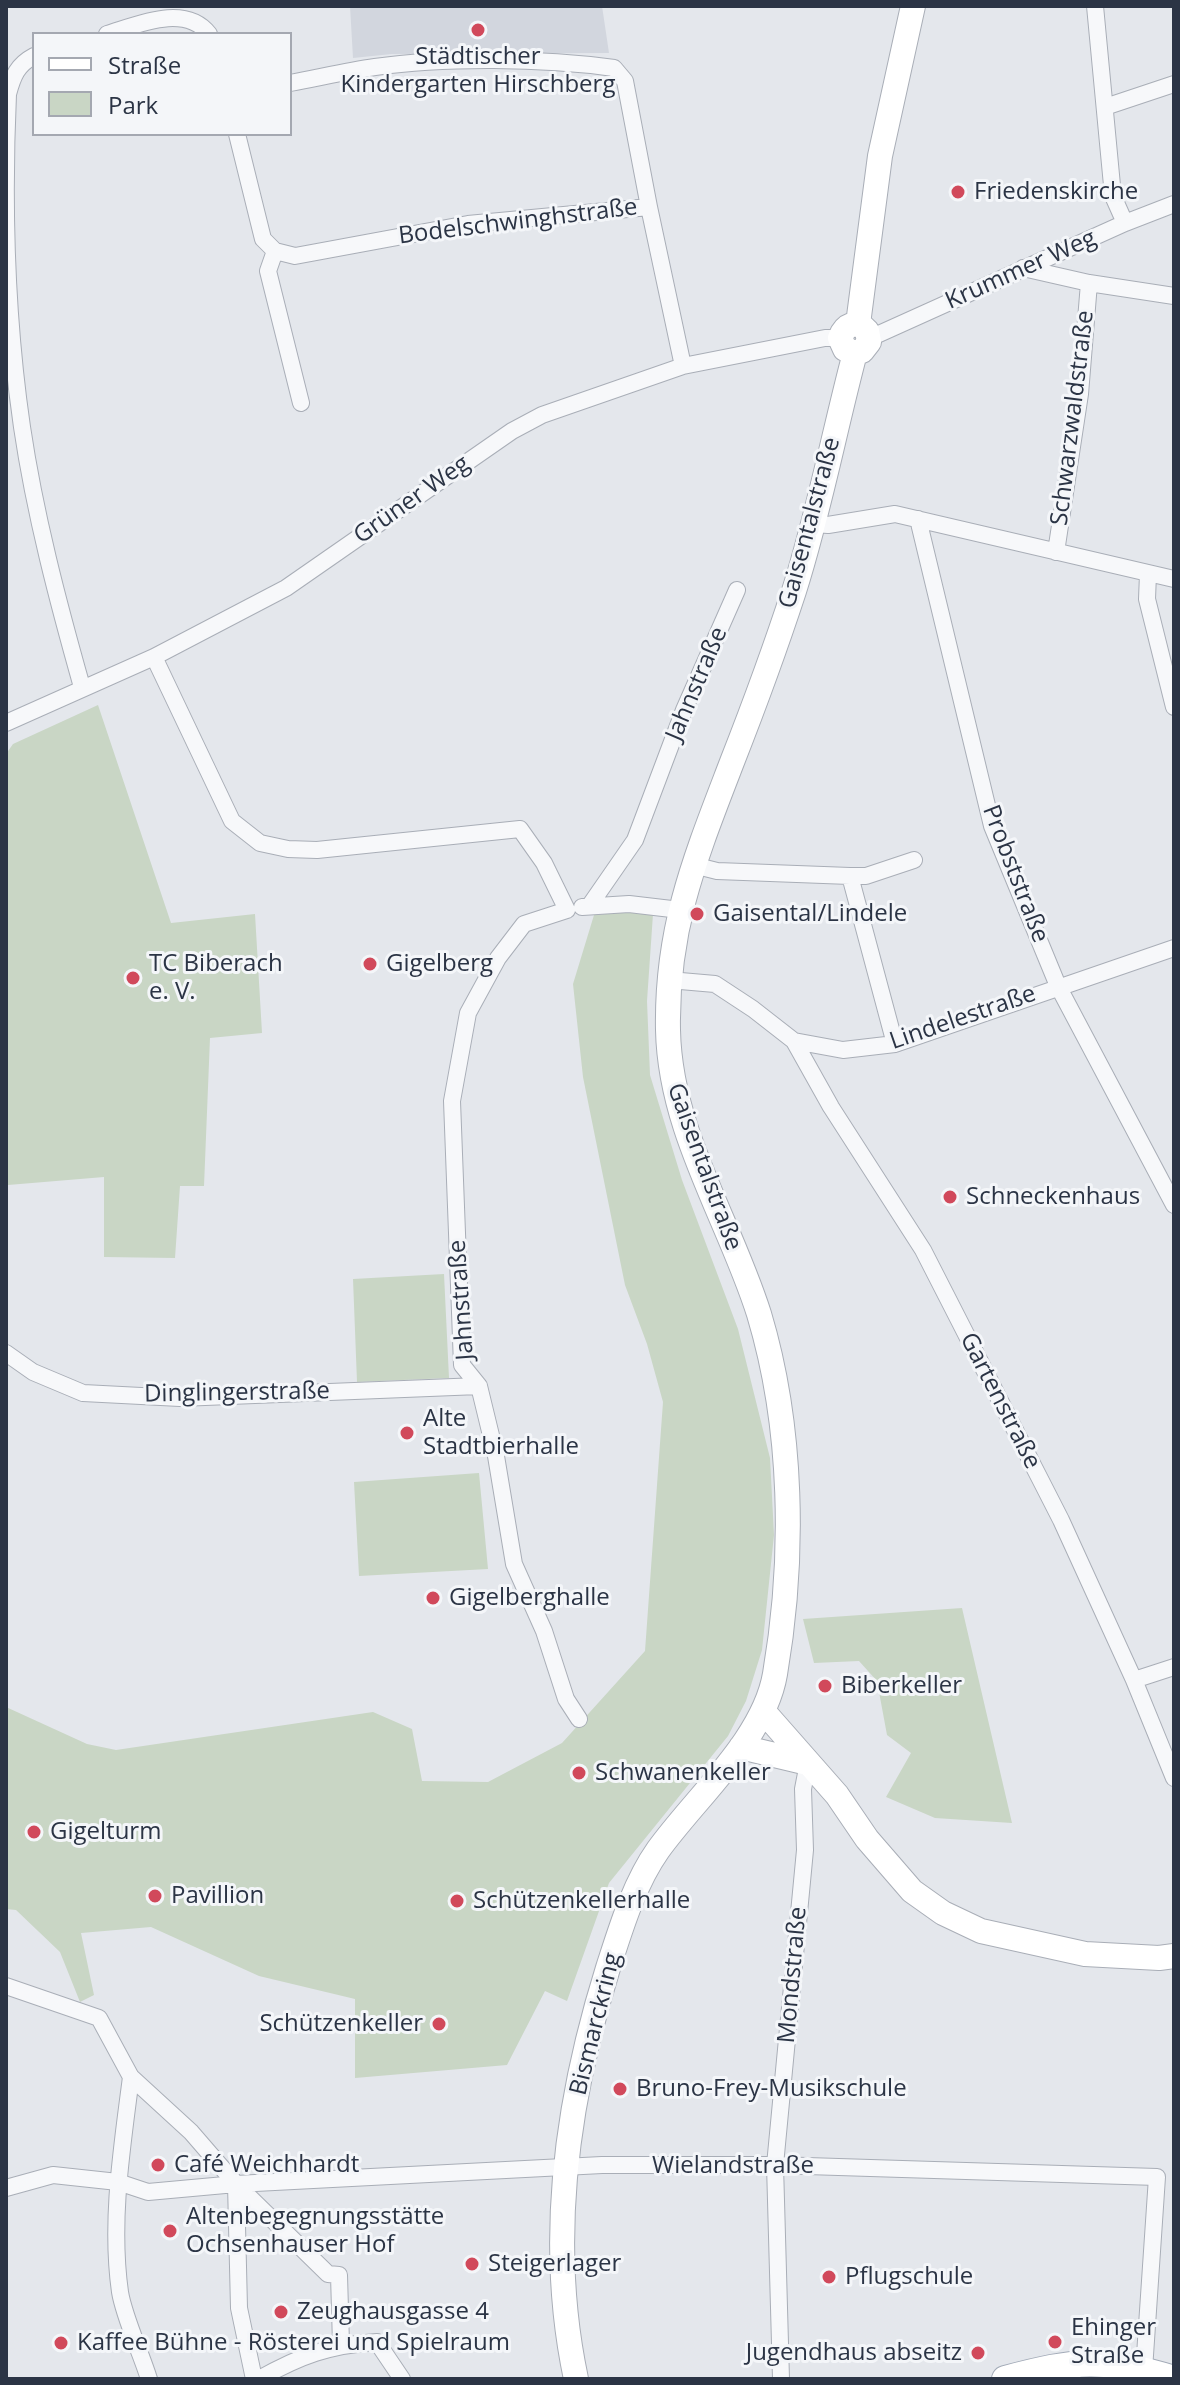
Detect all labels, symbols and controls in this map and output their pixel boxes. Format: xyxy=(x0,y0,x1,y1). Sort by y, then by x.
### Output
marker: Städtischer Kindergarten Hirschberg xyxy=(469,21,487,39)
legend xyxy=(32,32,292,136)
place label: Städtischer Kindergarten Hirschberg xyxy=(341,43,615,99)
text: Straße xyxy=(108,48,181,81)
text: Park xyxy=(108,88,158,121)
place label: Friedenskirche xyxy=(974,178,1138,206)
marker: Friedenskirche xyxy=(949,183,967,201)
street label: Bodelschwinghstraße xyxy=(397,193,639,251)
street label: Krummer Weg xyxy=(941,224,1101,316)
street label: Schwarzwaldstraße xyxy=(1046,309,1100,527)
street label: Gaisentalstraße xyxy=(773,434,847,612)
street label: Grüner Weg xyxy=(348,450,476,550)
street label: Jahnstraße xyxy=(660,623,734,745)
street label: Probststraße xyxy=(976,801,1054,947)
place label: Gaisental/Lindele xyxy=(713,900,907,928)
marker: Gaisental/Lindele xyxy=(688,905,706,923)
place label: TC Biberach e. V. xyxy=(149,950,283,1006)
place label: Gigelberg xyxy=(386,950,493,978)
marker: Gigelberg xyxy=(361,955,379,973)
marker: TC Biberach e. V. xyxy=(124,969,142,987)
street label: Lindelestraße xyxy=(886,980,1040,1056)
street label: Gaisentalstraße xyxy=(660,1079,748,1255)
place label: Schneckenhaus xyxy=(966,1183,1140,1211)
marker: Schneckenhaus xyxy=(941,1188,959,1206)
street label: Jahnstraße xyxy=(443,1239,481,1361)
street label: Gartenstraße xyxy=(953,1328,1047,1474)
street label: Dinglingerstraße xyxy=(144,1377,330,1409)
place label: Alte Stadtbierhalle xyxy=(423,1405,579,1461)
marker: Alte Stadtbierhalle xyxy=(398,1424,416,1442)
place label: Gigelberghalle xyxy=(449,1584,610,1612)
marker: Gigelberghalle xyxy=(424,1589,442,1607)
place label: Biberkeller xyxy=(841,1672,962,1700)
marker: Biberkeller xyxy=(816,1677,834,1695)
place label: Schwanenkeller xyxy=(595,1759,771,1787)
marker: Schwanenkeller xyxy=(570,1764,588,1782)
place label: Gigelturm xyxy=(50,1818,161,1846)
marker: Gigelturm xyxy=(25,1823,43,1841)
place label: Pavillion xyxy=(171,1882,264,1910)
marker: Pavillion xyxy=(146,1887,164,1905)
place label: Schützenkellerhalle xyxy=(473,1887,690,1915)
marker: Schützenkellerhalle xyxy=(448,1892,466,1910)
street label: Mondstraße xyxy=(773,1906,813,2044)
street label: Bismarckring xyxy=(564,1950,628,2098)
place label: Schützenkeller xyxy=(259,2010,423,2038)
marker: Schützenkeller xyxy=(430,2015,448,2033)
place label: Bruno-Frey-Musikschule xyxy=(636,2075,907,2103)
marker: Bruno-Frey-Musikschule xyxy=(611,2080,629,2098)
place label: Café Weichhardt xyxy=(174,2151,359,2179)
street label: Wielandstraße xyxy=(652,2152,814,2180)
marker: Café Weichhardt xyxy=(149,2156,167,2174)
place label: Altenbegegnungsstätte Ochsenhauser Hof xyxy=(186,2203,444,2259)
marker: Altenbegegnungsstätte Ochsenhauser Hof xyxy=(161,2222,179,2240)
place label: Steigerlager xyxy=(488,2250,621,2278)
marker: Steigerlager xyxy=(463,2255,481,2273)
place label: Pflugschule xyxy=(845,2263,973,2291)
marker: Pflugschule xyxy=(820,2268,838,2286)
place label: Zeughausgasse 4 xyxy=(297,2298,489,2326)
marker: Zeughausgasse 4 xyxy=(272,2303,290,2321)
place label: Ehinger Straße xyxy=(1071,2314,1156,2370)
place label: Kaffee Bühne - Rösterei und Spielraum xyxy=(77,2329,510,2357)
marker: Ehinger Straße xyxy=(1046,2333,1064,2351)
marker: Kaffee Bühne - Rösterei und Spielraum xyxy=(52,2334,70,2352)
place label: Jugendhaus abseitz xyxy=(746,2339,962,2367)
marker: Jugendhaus abseitz xyxy=(969,2344,987,2362)

